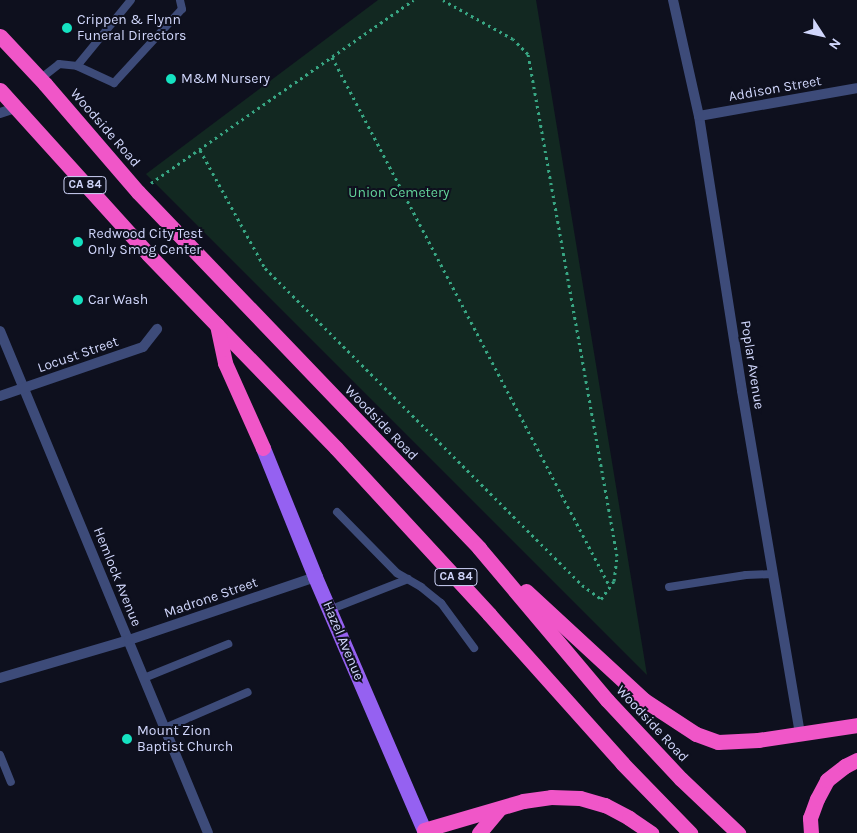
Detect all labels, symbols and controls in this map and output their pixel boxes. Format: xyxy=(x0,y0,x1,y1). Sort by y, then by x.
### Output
north arrow xyxy=(797,10,847,60)
place label: Crippen & Flynn Funeral Directors xyxy=(77,12,186,44)
marker: Crippen & Flynn Funeral Directors xyxy=(61,22,73,34)
text: N xyxy=(825,35,845,53)
place label: M&M Nursery xyxy=(181,71,270,87)
marker: M&M Nursery xyxy=(165,73,177,85)
street label: Addison Street xyxy=(727,73,823,105)
street label: Woodside Road xyxy=(66,85,144,171)
road number: CA 84 xyxy=(62,176,108,194)
park label: Union Cemetery xyxy=(348,185,450,201)
place label: Redwood City Test Only Smog Center xyxy=(88,226,203,258)
marker: Redwood City Test Only Smog Center xyxy=(72,236,84,248)
place label: Car Wash xyxy=(88,292,148,308)
marker: Car Wash xyxy=(72,294,84,306)
street label: Poplar Avenue xyxy=(737,319,767,411)
street label: Locust Street xyxy=(35,333,121,377)
street label: Woodside Road xyxy=(341,382,421,464)
street label: Hemlock Avenue xyxy=(89,525,145,629)
road number: CA 84 xyxy=(434,568,478,586)
street label: Madrone Street xyxy=(162,574,260,622)
street label: Hazel Avenue xyxy=(319,599,367,683)
street label: Woodside Road xyxy=(612,682,692,766)
place label: Mount Zion Baptist Church xyxy=(137,723,233,756)
marker: Mount Zion Baptist Church xyxy=(121,733,133,745)

